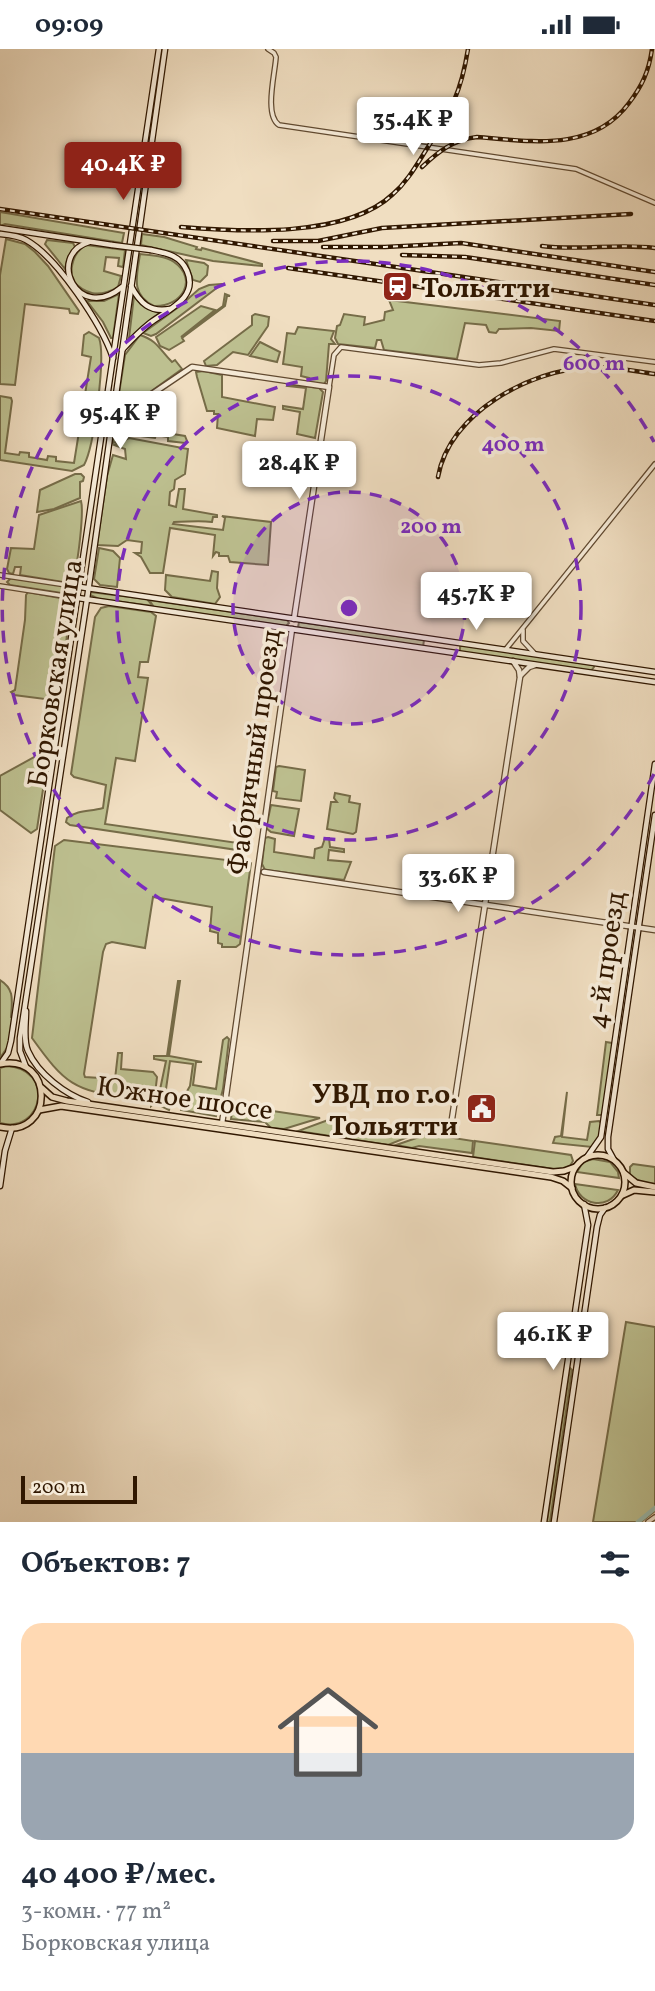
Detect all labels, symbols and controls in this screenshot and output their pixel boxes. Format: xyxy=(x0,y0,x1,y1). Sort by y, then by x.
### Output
text: 09:09 xyxy=(35,7,103,43)
pin: 35.4K ₽ xyxy=(348,97,478,157)
text: 35.4K ₽ xyxy=(373,104,453,136)
pin: 40.4K ₽ xyxy=(58,143,188,202)
text: 40.4K ₽ xyxy=(80,149,166,181)
station icon: Тольятти xyxy=(381,270,415,304)
place label: Тольятти xyxy=(421,270,550,309)
text: 600 m xyxy=(563,350,625,379)
pin: 95.4K ₽ xyxy=(55,391,185,451)
text: 95.4K ₽ xyxy=(79,398,161,430)
text: 400 m xyxy=(482,431,544,460)
pin: 28.4K ₽ xyxy=(234,441,364,501)
text: 28.4K ₽ xyxy=(258,448,340,480)
text: 200 m xyxy=(400,513,462,542)
street label: Борковская улица xyxy=(19,557,94,790)
pin: 45.7K ₽ xyxy=(411,573,541,632)
text: 45.7K ₽ xyxy=(437,579,515,611)
centre of rings xyxy=(337,596,361,620)
street label: Фабричный проезд xyxy=(219,627,292,878)
pin: 33.6K ₽ xyxy=(393,855,523,914)
text: 33.6K ₽ xyxy=(418,861,498,893)
street label: 4-й проезд xyxy=(579,889,636,1032)
street label: Южное шоссе xyxy=(94,1068,275,1131)
place label: УВД по г.о. Тольятти xyxy=(312,1076,458,1147)
public building icon: УВД по г.о. Тольятти xyxy=(464,1092,498,1126)
pin: 46.1K ₽ xyxy=(488,1313,618,1372)
text: 46.1K ₽ xyxy=(513,1319,593,1351)
scale bar xyxy=(21,1473,136,1505)
text: 200 m xyxy=(32,1475,86,1501)
text: Объектов: 7 xyxy=(21,1543,191,1585)
icon: filters xyxy=(596,1545,634,1583)
icon: home xyxy=(265,1669,391,1795)
text: 40 400 ₽/мес. xyxy=(21,1854,216,1896)
text: 3-комн. · 77 m² xyxy=(21,1896,171,1928)
text: Борковская улица xyxy=(21,1928,210,1960)

